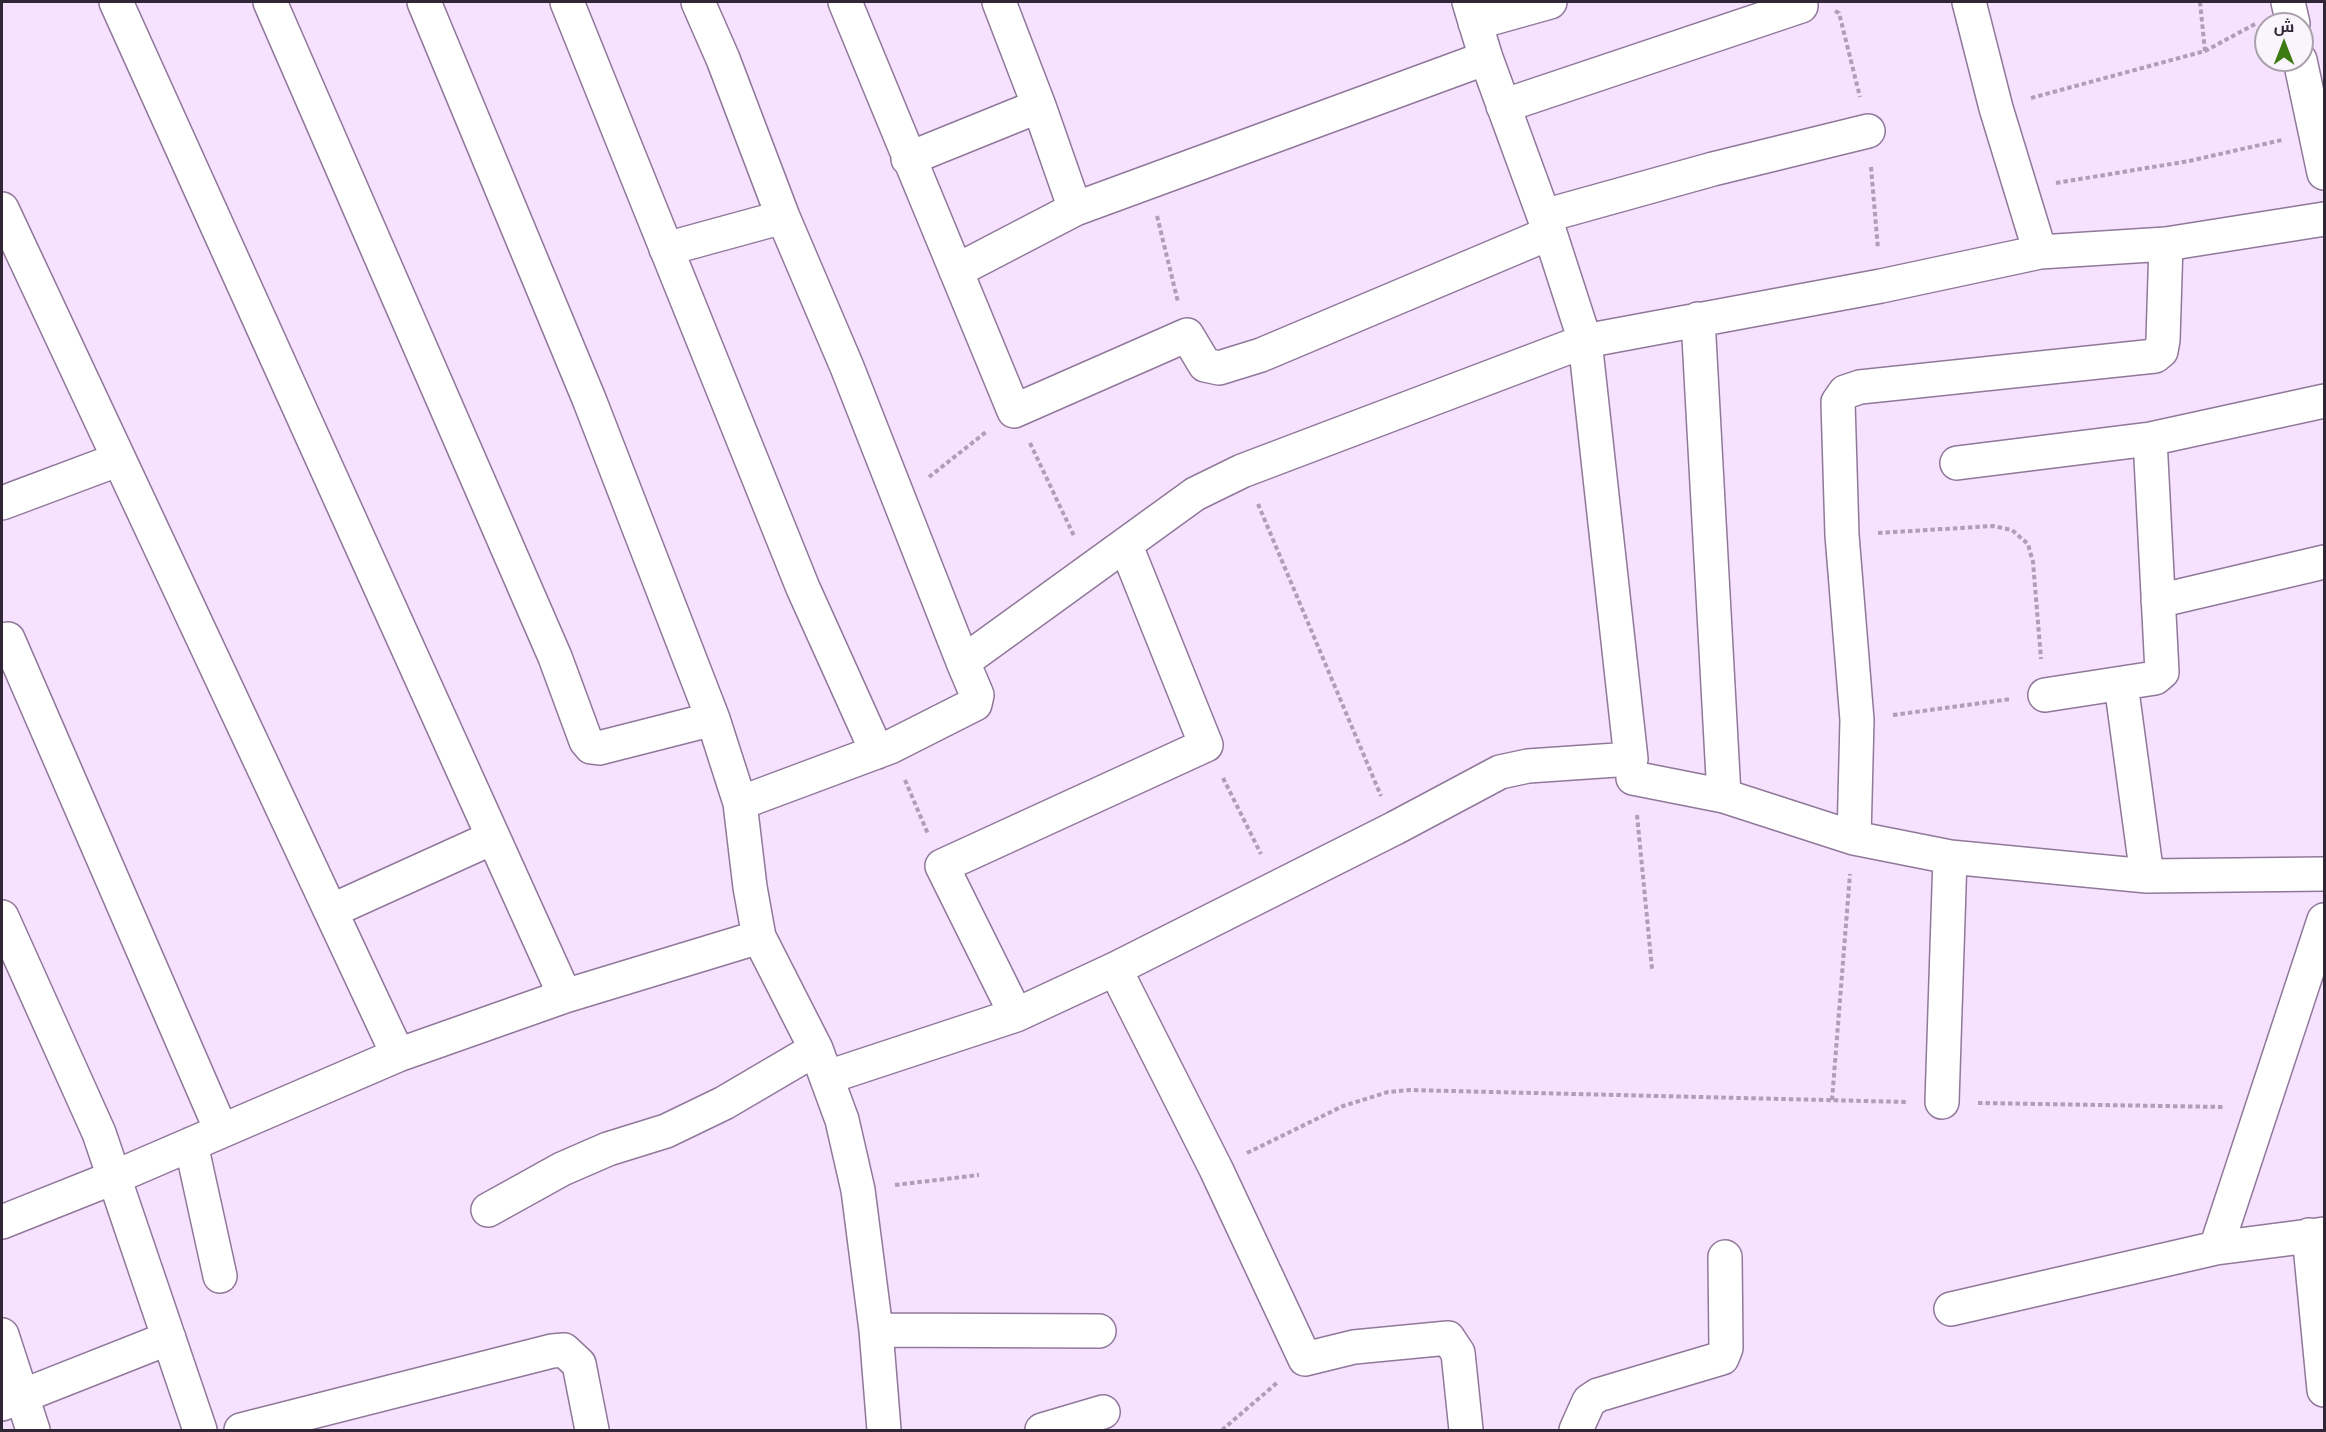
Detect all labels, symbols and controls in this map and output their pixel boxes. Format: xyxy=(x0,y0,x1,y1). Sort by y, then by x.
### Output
north arrow xyxy=(2254,12,2314,72)
text: ش xyxy=(2274,14,2294,38)

